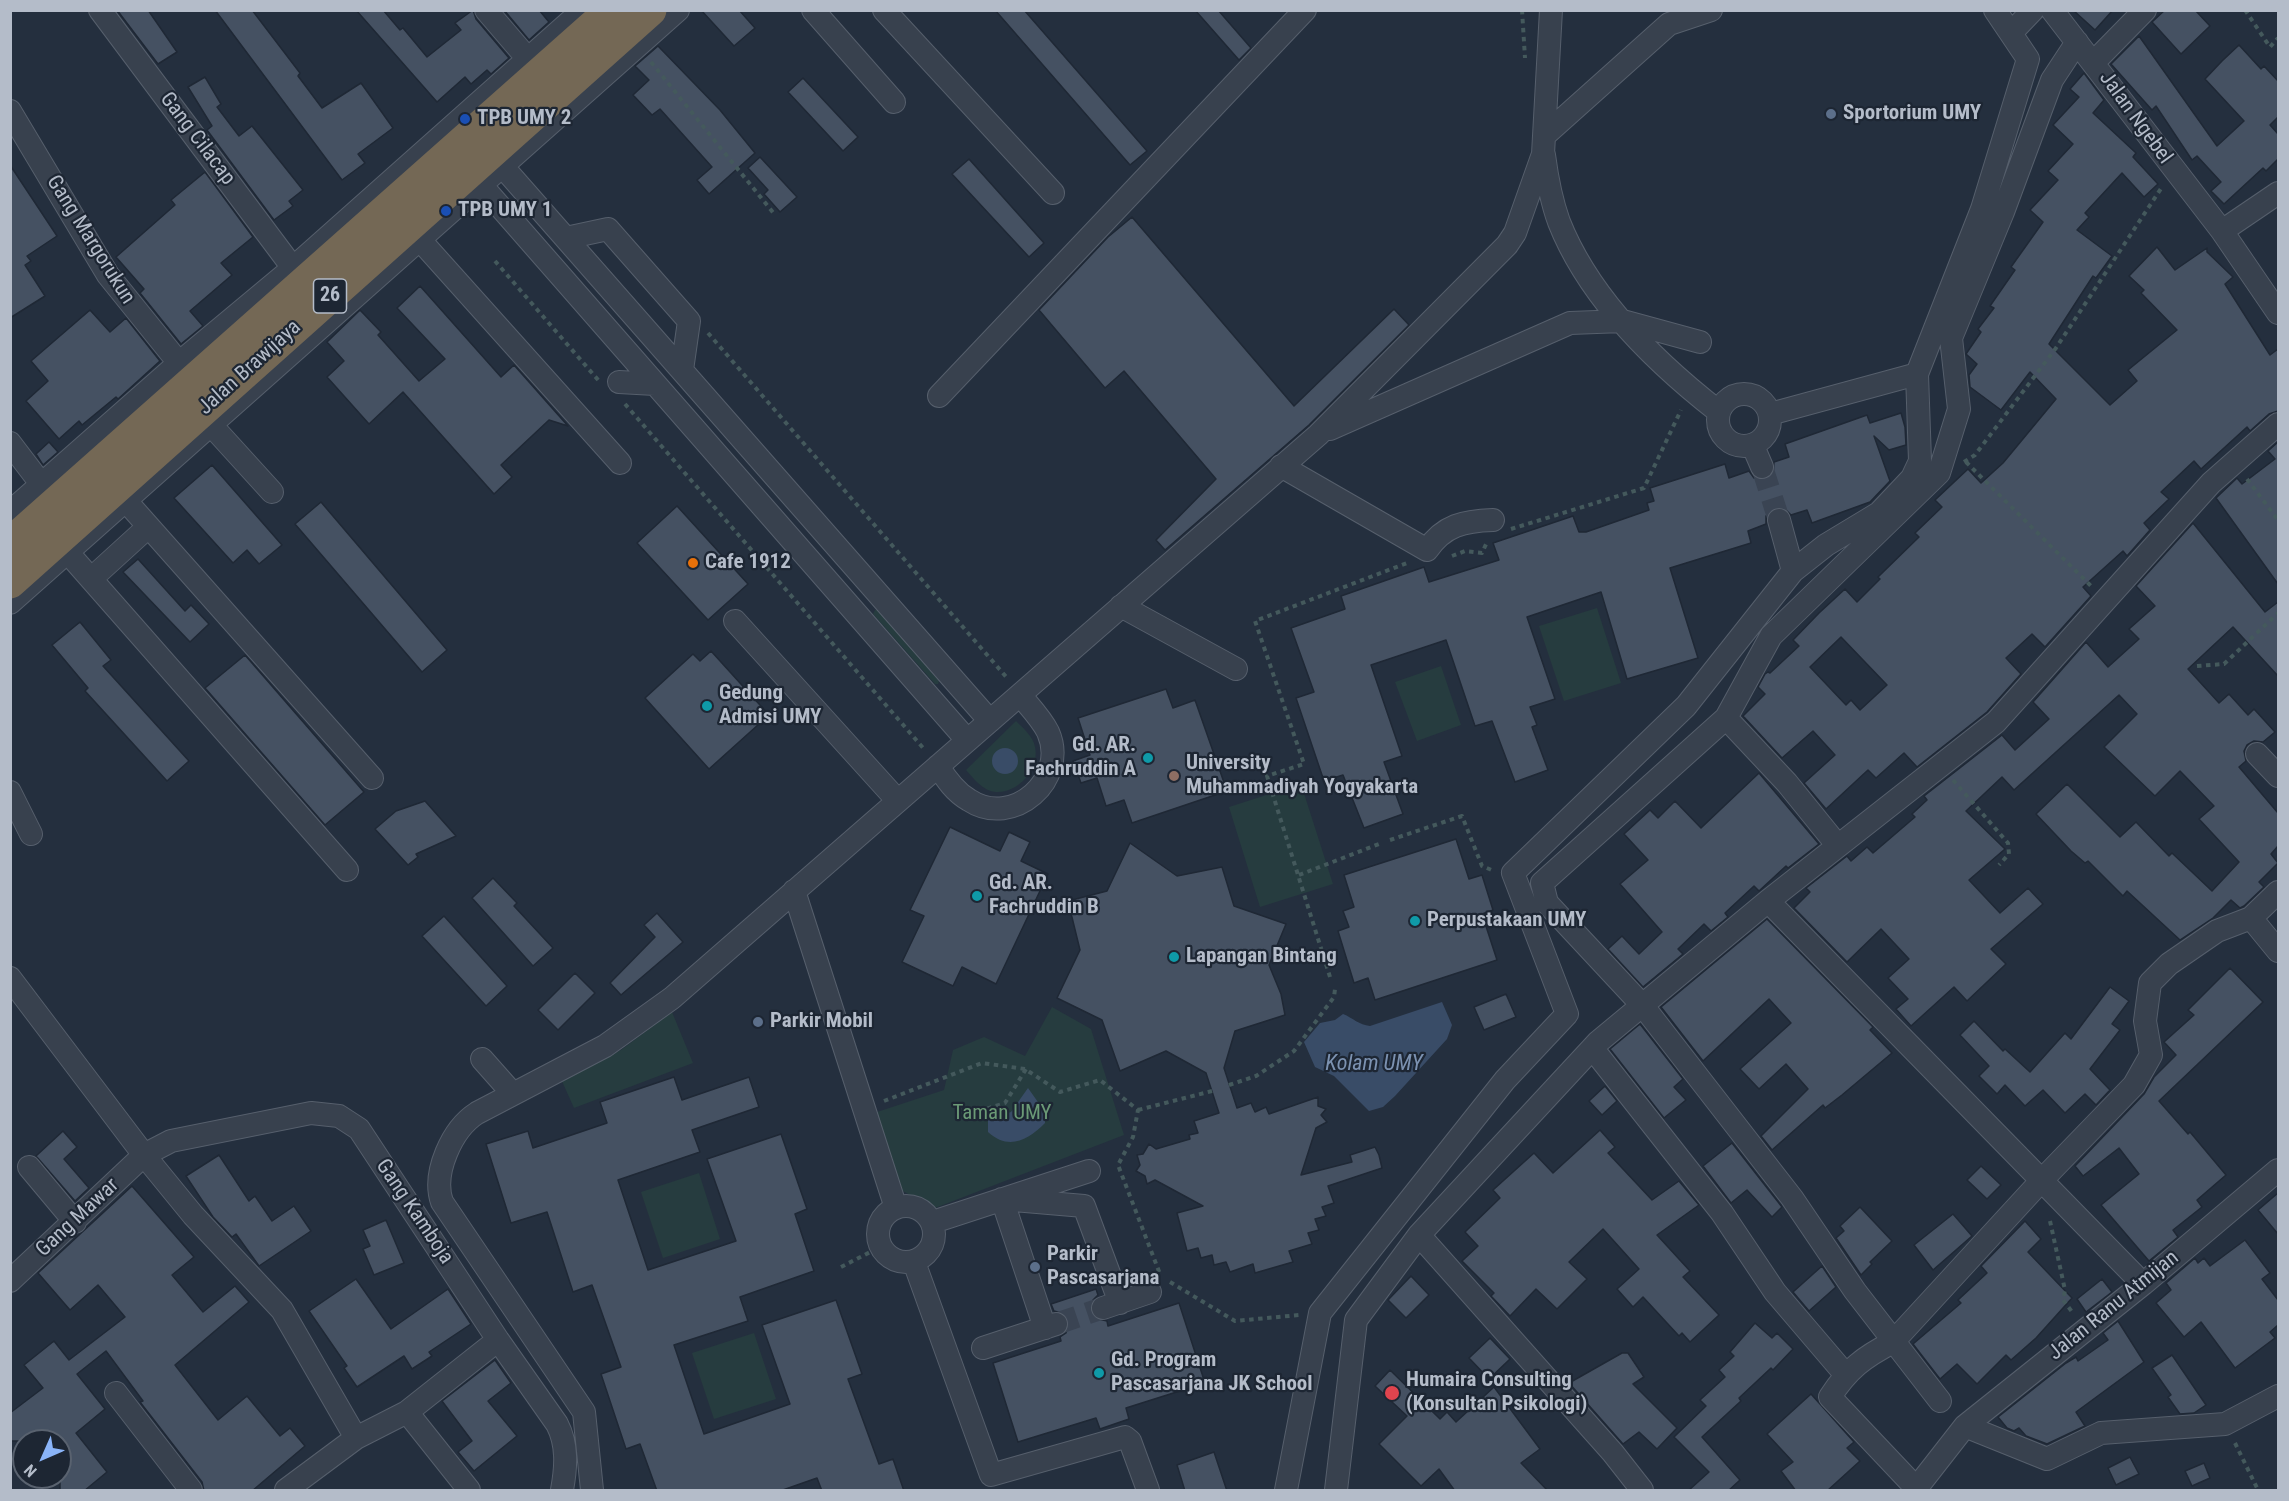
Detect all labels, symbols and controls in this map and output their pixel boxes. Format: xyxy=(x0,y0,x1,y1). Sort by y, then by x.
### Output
street label: Jalan Ngebel xyxy=(2093,67,2177,169)
street label: Gang Cilacap xyxy=(154,88,240,190)
place label: Sportorium UMY xyxy=(1843,101,1981,127)
place label: TPB UMY 2 xyxy=(477,106,571,132)
marker: Sportorium UMY xyxy=(1824,107,1838,121)
marker: TPB UMY 2 xyxy=(458,112,472,126)
street label: Gang Margorukun xyxy=(40,171,140,309)
place label: TPB UMY 1 xyxy=(458,198,552,224)
marker: TPB UMY 1 xyxy=(439,204,453,218)
road number: 26 xyxy=(314,279,346,313)
street label: Jalan Brawijaya xyxy=(194,315,306,421)
place label: Cafe 1912 xyxy=(705,550,791,576)
marker: Cafe 1912 xyxy=(686,556,700,570)
place label: Gedung Admisi UMY xyxy=(719,681,821,731)
marker: Gedung Admisi UMY xyxy=(700,699,714,713)
place label: Gd. AR. Fachruddin A xyxy=(1025,733,1136,783)
marker: Gd. AR. Fachruddin A xyxy=(1141,751,1155,765)
place label: University Muhammadiyah Yogyakarta xyxy=(1186,751,1418,801)
marker: University Muhammadiyah Yogyakarta xyxy=(1167,769,1181,783)
place label: Gd. AR. Fachruddin B xyxy=(989,871,1099,921)
marker: Gd. AR. Fachruddin B xyxy=(970,889,984,903)
place label: Perpustakaan UMY xyxy=(1427,908,1586,934)
marker: Perpustakaan UMY xyxy=(1408,914,1422,928)
place label: Lapangan Bintang xyxy=(1186,944,1337,970)
marker: Lapangan Bintang xyxy=(1167,950,1181,964)
place label: Parkir Mobil xyxy=(770,1009,873,1035)
marker: Parkir Mobil xyxy=(751,1015,765,1029)
water label: Kolam UMY xyxy=(1325,1051,1423,1077)
park label: Taman UMY xyxy=(952,1101,1052,1127)
street label: Gang Kamboja xyxy=(370,1155,458,1269)
street label: Gang Mawar xyxy=(31,1173,125,1263)
place label: Parkir Pascasarjana xyxy=(1047,1242,1159,1292)
street label: Jalan Ranu Atmijan xyxy=(2044,1246,2184,1366)
marker: Parkir Pascasarjana xyxy=(1028,1260,1042,1274)
place label: Gd. Program Pascasarjana JK School xyxy=(1111,1348,1313,1398)
marker: Gd. Program Pascasarjana JK School xyxy=(1092,1366,1106,1380)
place label: Humaira Consulting (Konsultan Psikologi) xyxy=(1406,1368,1587,1418)
marker: Humaira Consulting (Konsultan Psikologi) xyxy=(1383,1384,1401,1402)
north arrow xyxy=(12,1429,72,1489)
text: N xyxy=(20,1460,41,1481)

